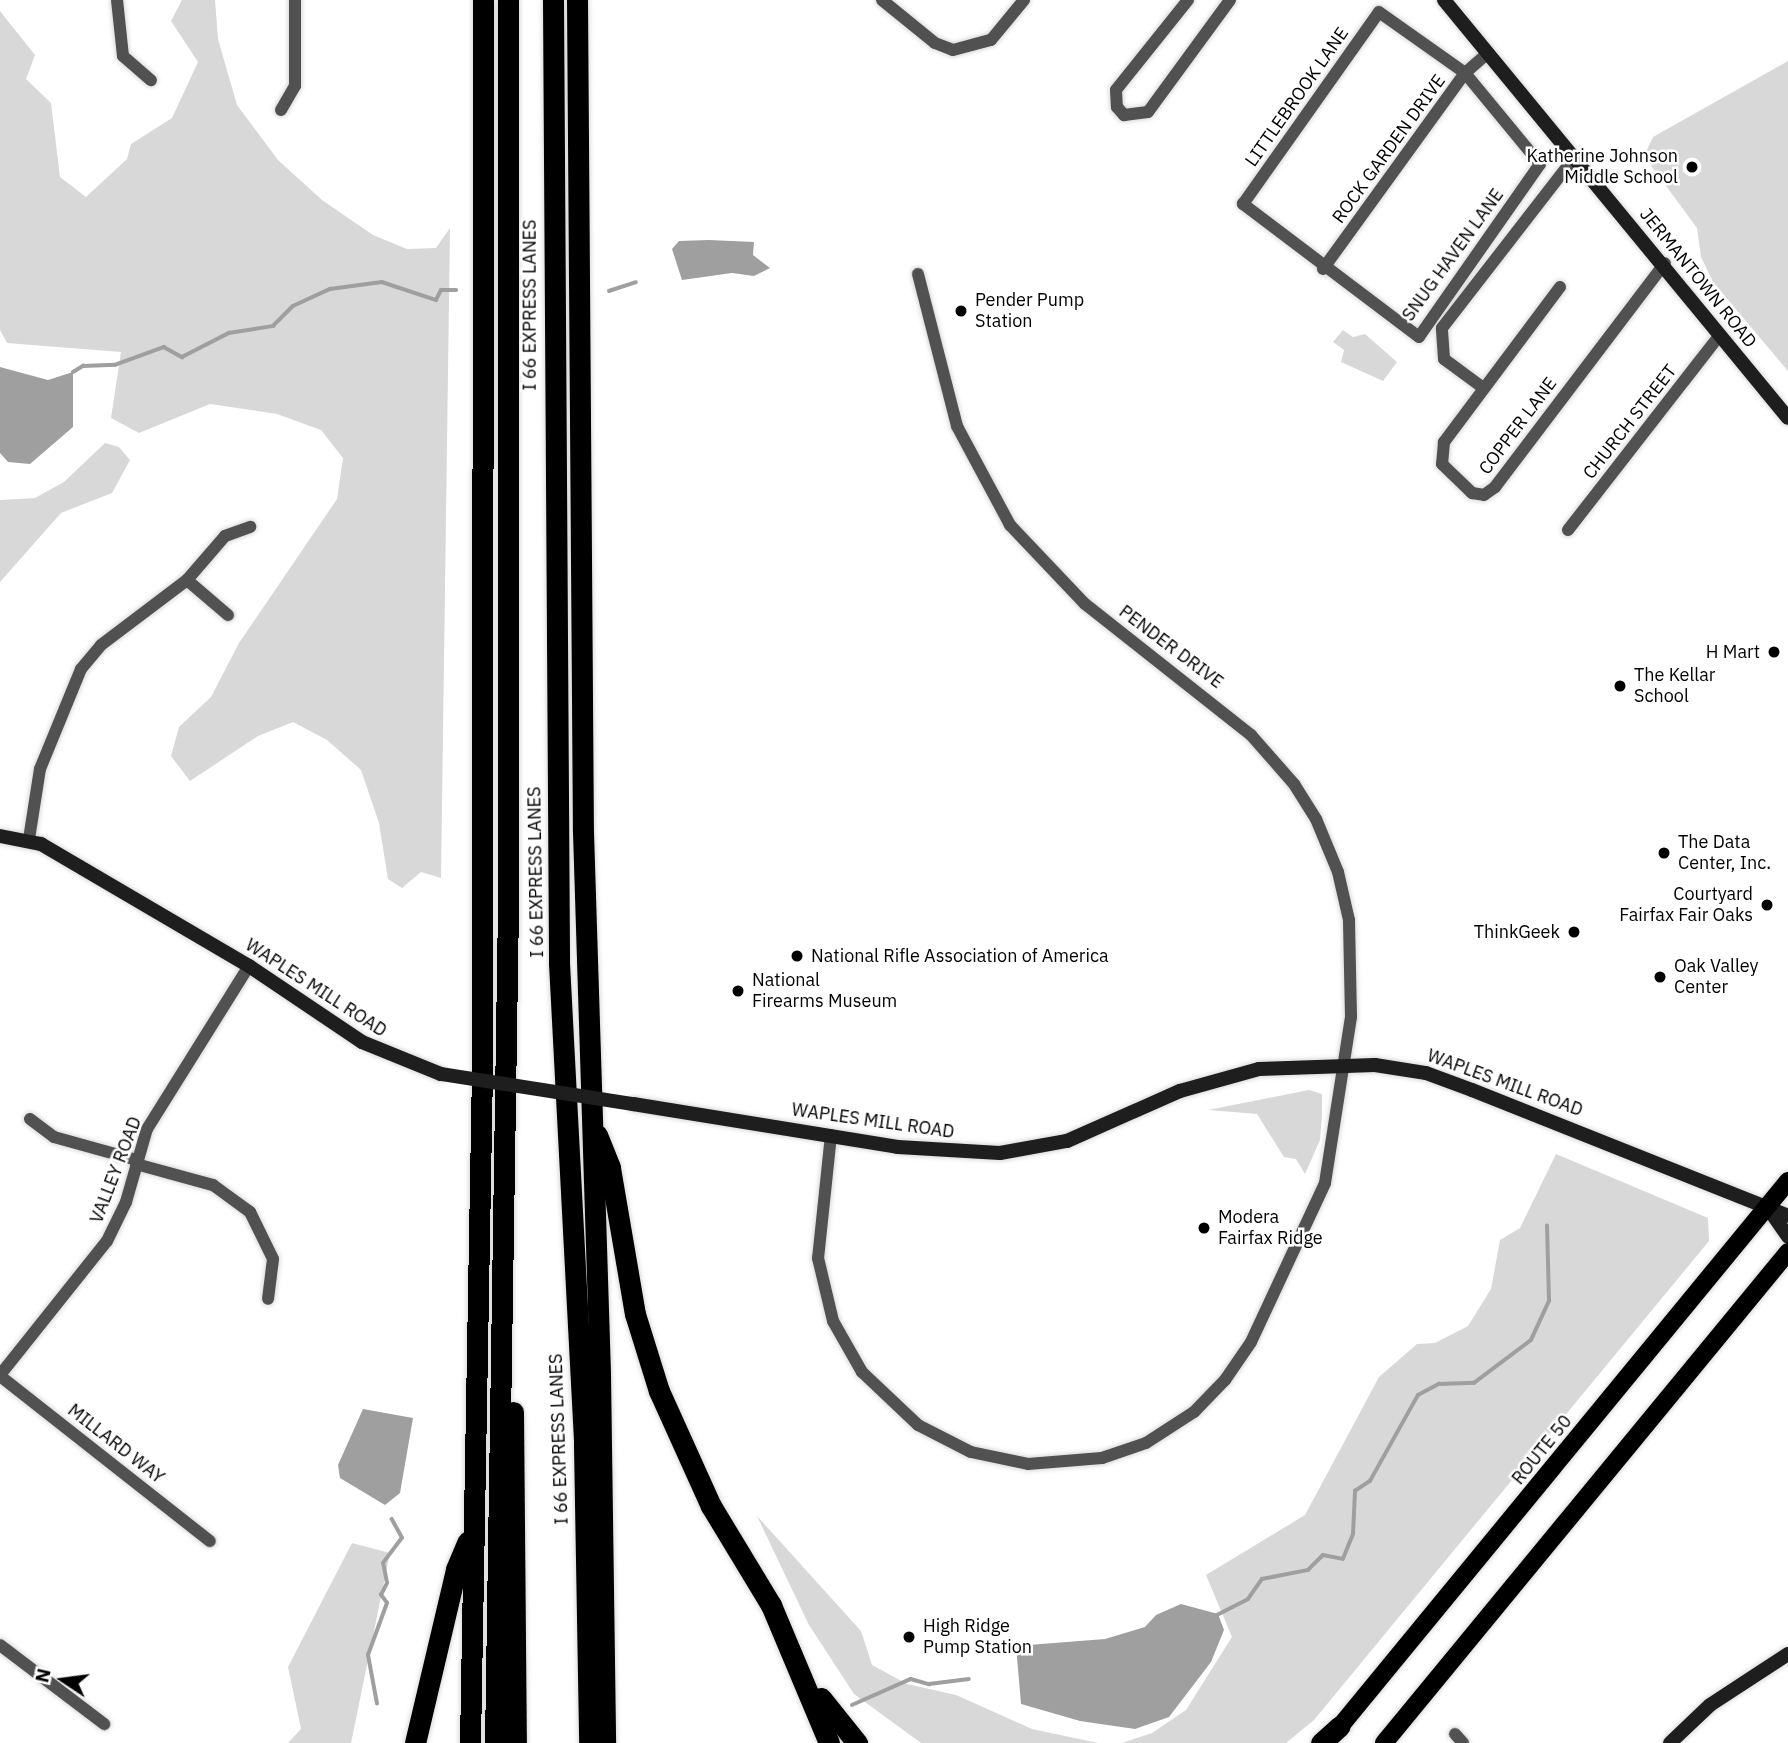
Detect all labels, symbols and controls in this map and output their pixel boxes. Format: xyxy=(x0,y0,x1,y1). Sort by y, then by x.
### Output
street label: LITTLEBROOK LANE xyxy=(1241,23,1353,171)
street label: ROCK GARDEN DRIVE xyxy=(1328,71,1450,227)
place label: Katherine Johnson Middle School xyxy=(1527,146,1678,188)
marker: Katherine Johnson Middle School xyxy=(1684,159,1700,175)
street label: SNUG HAVEN LANE xyxy=(1398,185,1508,325)
street label: JERMANTOWN ROAD xyxy=(1635,204,1761,352)
street label: I 66 EXPRESS LANES xyxy=(519,219,541,391)
place label: Pender Pump Station xyxy=(975,290,1084,332)
marker: Pender Pump Station xyxy=(953,303,969,319)
street label: CHURCH STREET xyxy=(1579,361,1681,483)
street label: COPPER LANE xyxy=(1475,373,1561,479)
street label: PENDER DRIVE xyxy=(1115,601,1227,693)
place label: H Mart xyxy=(1706,641,1760,663)
marker: H Mart xyxy=(1766,644,1782,660)
place label: The Kellar School xyxy=(1634,665,1715,708)
marker: The Kellar School xyxy=(1612,678,1628,694)
street label: I 66 EXPRESS LANES xyxy=(524,786,548,958)
place label: The Data Center, Inc. xyxy=(1678,832,1771,874)
marker: The Data Center, Inc. xyxy=(1656,845,1672,861)
place label: Courtyard Fairfax Fair Oaks xyxy=(1619,884,1753,926)
marker: Courtyard Fairfax Fair Oaks xyxy=(1759,897,1775,913)
place label: ThinkGeek xyxy=(1474,921,1560,943)
marker: ThinkGeek xyxy=(1566,924,1582,940)
street label: WAPLES MILL ROAD xyxy=(241,934,391,1042)
place label: National Rifle Association of America xyxy=(811,945,1109,967)
marker: National Rifle Association of America xyxy=(789,948,805,964)
place label: Oak Valley Center xyxy=(1674,956,1759,998)
marker: Oak Valley Center xyxy=(1652,969,1668,985)
place label: National Firearms Museum xyxy=(752,970,897,1012)
marker: National Firearms Museum xyxy=(730,983,746,999)
street label: WAPLES MILL ROAD xyxy=(1424,1045,1586,1121)
street label: WAPLES MILL ROAD xyxy=(790,1099,956,1143)
street label: VALLEY ROAD xyxy=(86,1114,146,1226)
place label: Modera Fairfax Ridge xyxy=(1218,1207,1323,1250)
marker: Modera Fairfax Ridge xyxy=(1196,1220,1212,1236)
street label: I 66 EXPRESS LANES xyxy=(545,1353,573,1525)
street label: MILLARD WAY xyxy=(63,1400,169,1488)
street label: ROUTE 50 xyxy=(1508,1411,1576,1489)
place label: High Ridge Pump Station xyxy=(923,1616,1032,1658)
marker: High Ridge Pump Station xyxy=(901,1629,917,1645)
north arrow xyxy=(28,1645,98,1715)
text: N xyxy=(29,1666,56,1685)

